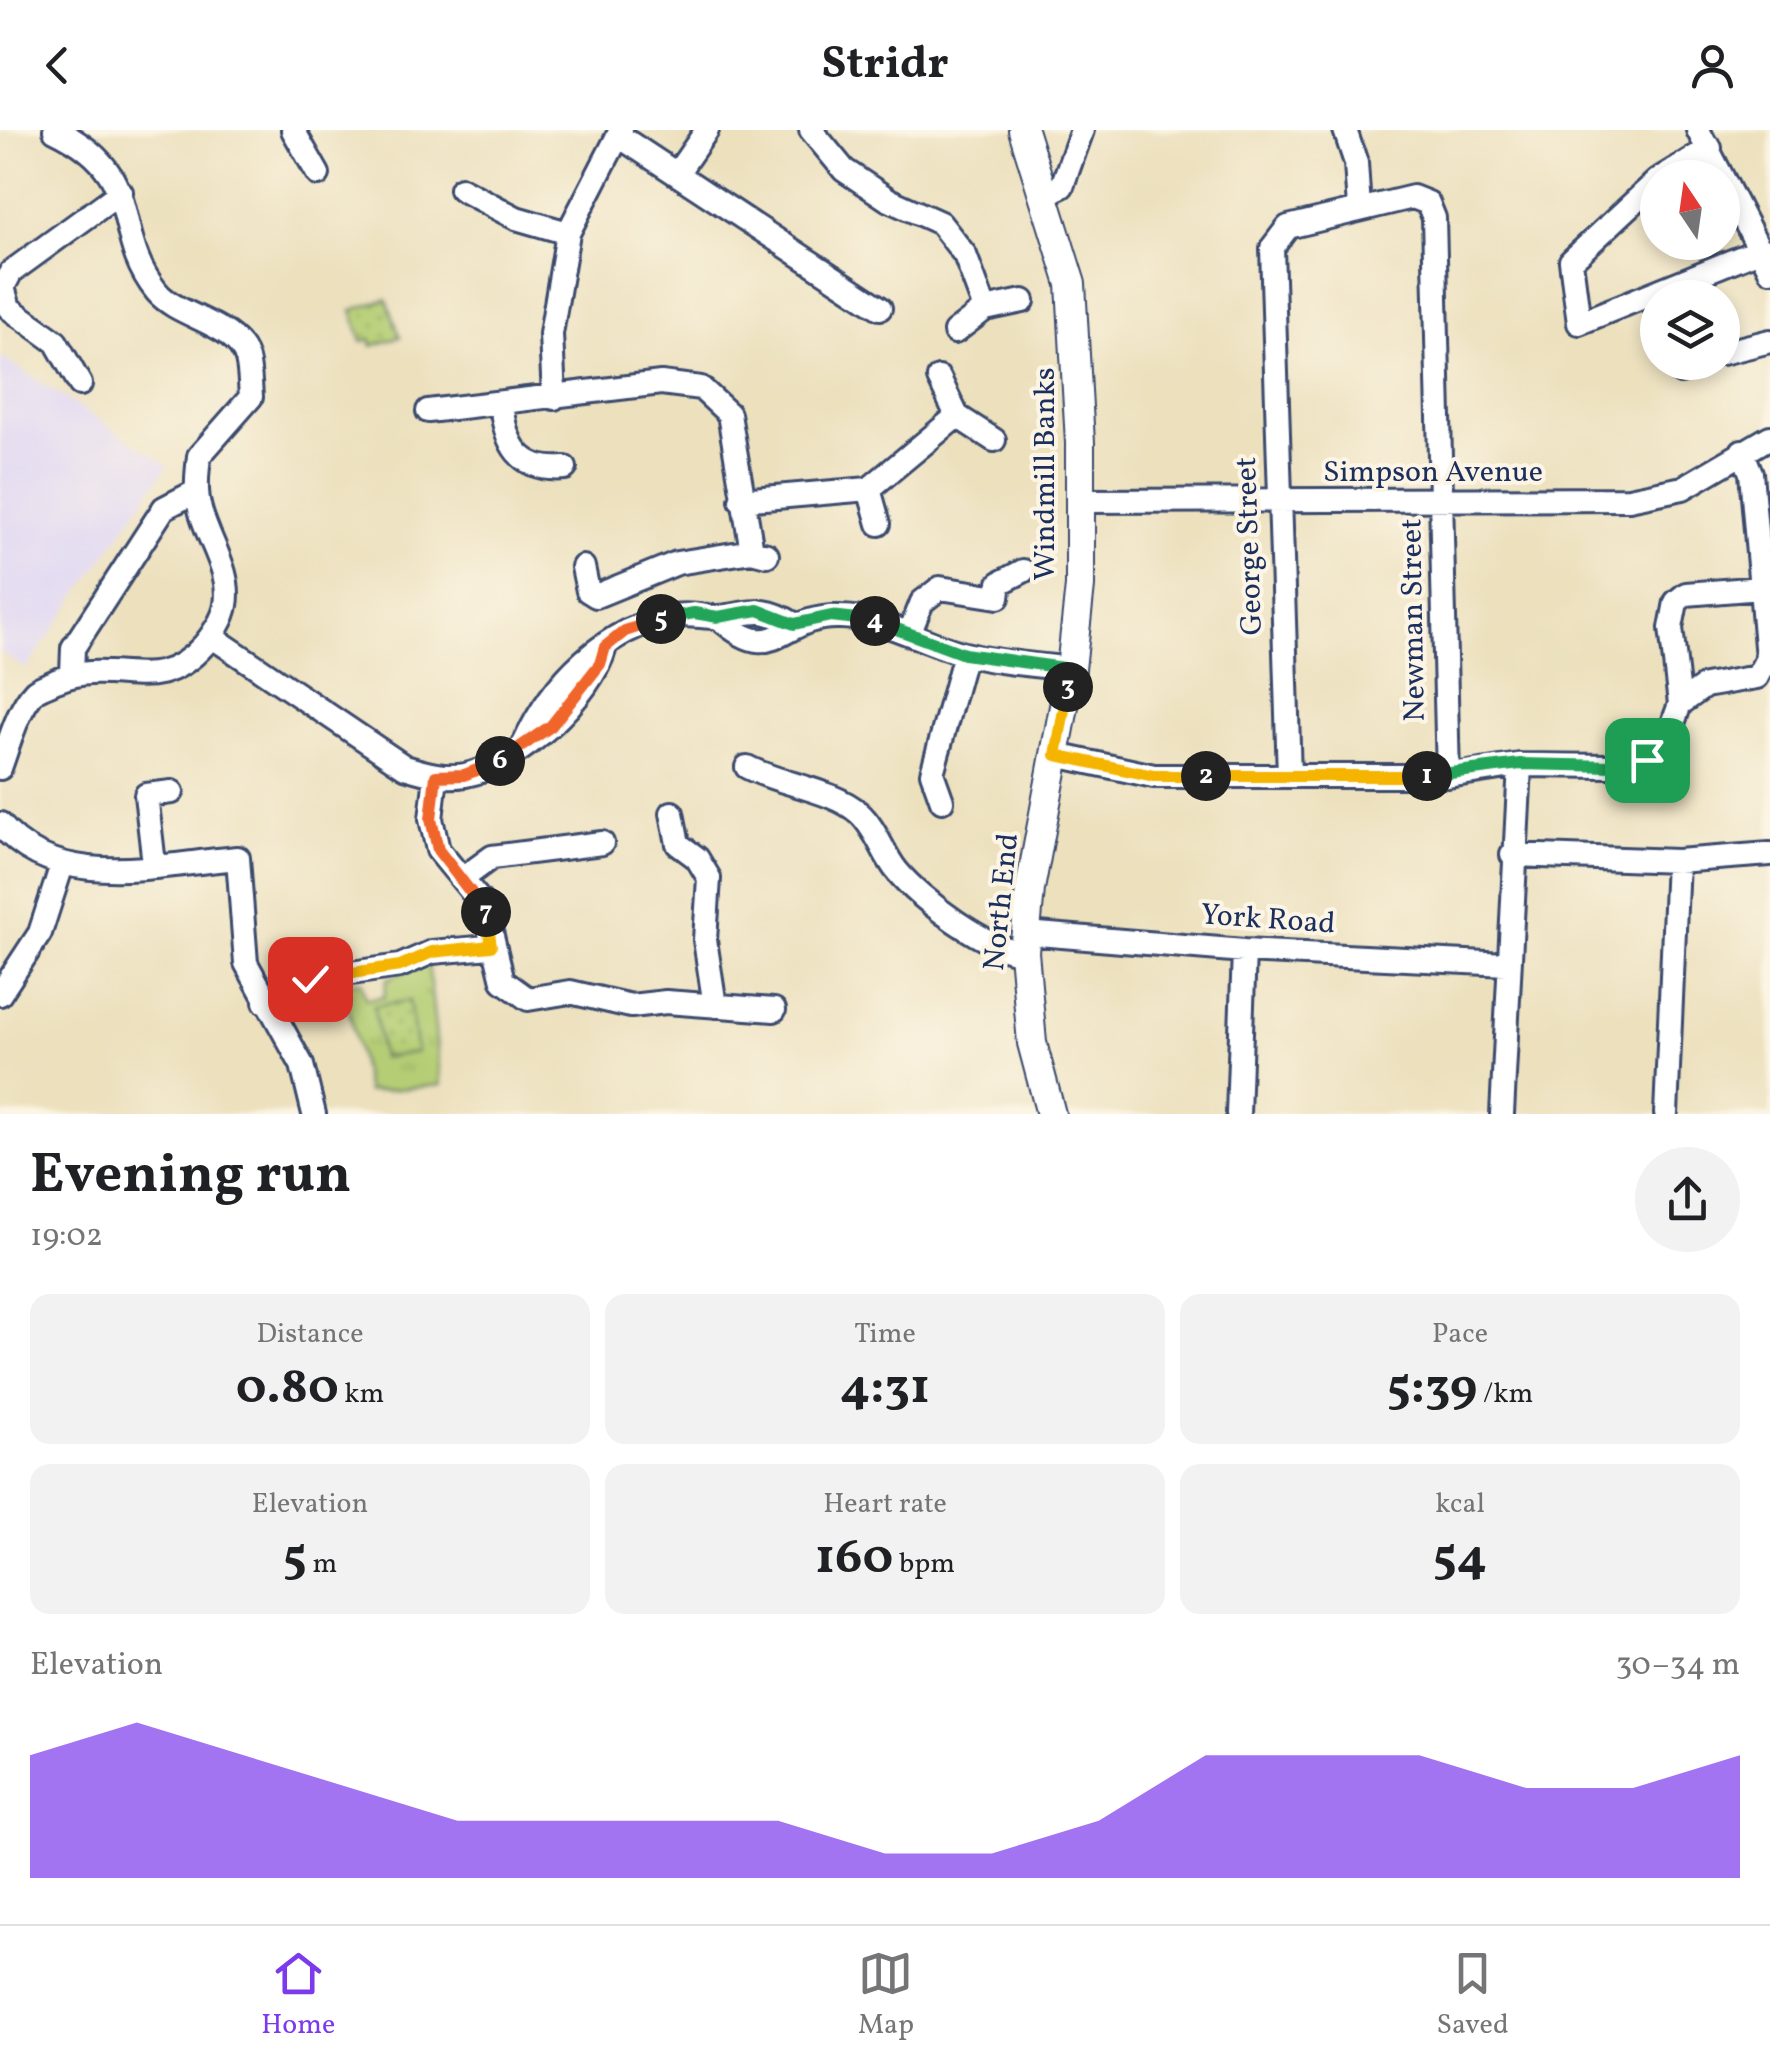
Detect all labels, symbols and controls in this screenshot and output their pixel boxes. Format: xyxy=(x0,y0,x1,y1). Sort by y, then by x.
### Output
text: Stridr xyxy=(821,34,949,97)
icon: back xyxy=(30,38,85,93)
icon: person xyxy=(1685,38,1740,93)
north arrow xyxy=(1640,160,1740,260)
map controls xyxy=(1640,160,1740,380)
button: layers xyxy=(1640,280,1740,380)
street label: Windmill Banks xyxy=(1025,367,1067,581)
street label: Simpson Avenue xyxy=(1323,452,1543,494)
street label: George Street xyxy=(1226,456,1274,636)
street label: Newman Street xyxy=(1391,518,1437,722)
pin: 5 xyxy=(636,594,686,644)
pin: 4 xyxy=(850,596,900,646)
text: 5 xyxy=(654,599,668,638)
text: 4 xyxy=(867,601,883,640)
pin: 3 xyxy=(1043,662,1093,712)
text: 3 xyxy=(1061,667,1075,706)
pin xyxy=(1605,718,1690,803)
icon: arrive xyxy=(1620,733,1675,788)
pin: 6 xyxy=(475,736,525,786)
text: 6 xyxy=(492,741,508,780)
pin: 2 xyxy=(1181,751,1231,801)
pin: 1 xyxy=(1402,751,1452,801)
text: 2 xyxy=(1199,756,1213,795)
text: 1 xyxy=(1421,756,1433,795)
street label: North End xyxy=(974,831,1030,973)
pin: 7 xyxy=(461,887,511,937)
text: 7 xyxy=(479,892,493,931)
street label: York Road xyxy=(1199,894,1337,946)
pin xyxy=(268,937,353,1022)
icon: check xyxy=(283,952,338,1007)
text: Evening run xyxy=(30,1139,351,1215)
button: share xyxy=(1635,1147,1740,1252)
text: 19:02 xyxy=(30,1215,103,1259)
text: Distance xyxy=(256,1315,364,1354)
text: Time xyxy=(854,1315,916,1354)
text: Pace xyxy=(1432,1315,1488,1354)
text: 0.80 xyxy=(236,1354,339,1424)
text: 4:31 xyxy=(840,1354,930,1424)
text: 5:39 xyxy=(1387,1354,1477,1424)
text: km xyxy=(339,1375,384,1414)
text: /km xyxy=(1477,1375,1533,1414)
text: Elevation xyxy=(252,1485,368,1524)
text: Heart rate xyxy=(823,1485,947,1524)
text: kcal xyxy=(1435,1485,1485,1524)
text: 5 xyxy=(283,1524,307,1594)
text: 160 xyxy=(815,1524,893,1594)
text: 54 xyxy=(1433,1524,1487,1594)
text: m xyxy=(307,1545,337,1584)
text: bpm xyxy=(893,1545,955,1584)
text: Elevation xyxy=(30,1644,163,1688)
text: 30–34 m xyxy=(1616,1644,1740,1688)
tab: Home xyxy=(261,1946,335,2045)
tab: Map xyxy=(858,1946,914,2045)
tab: Saved xyxy=(1437,1946,1509,2045)

